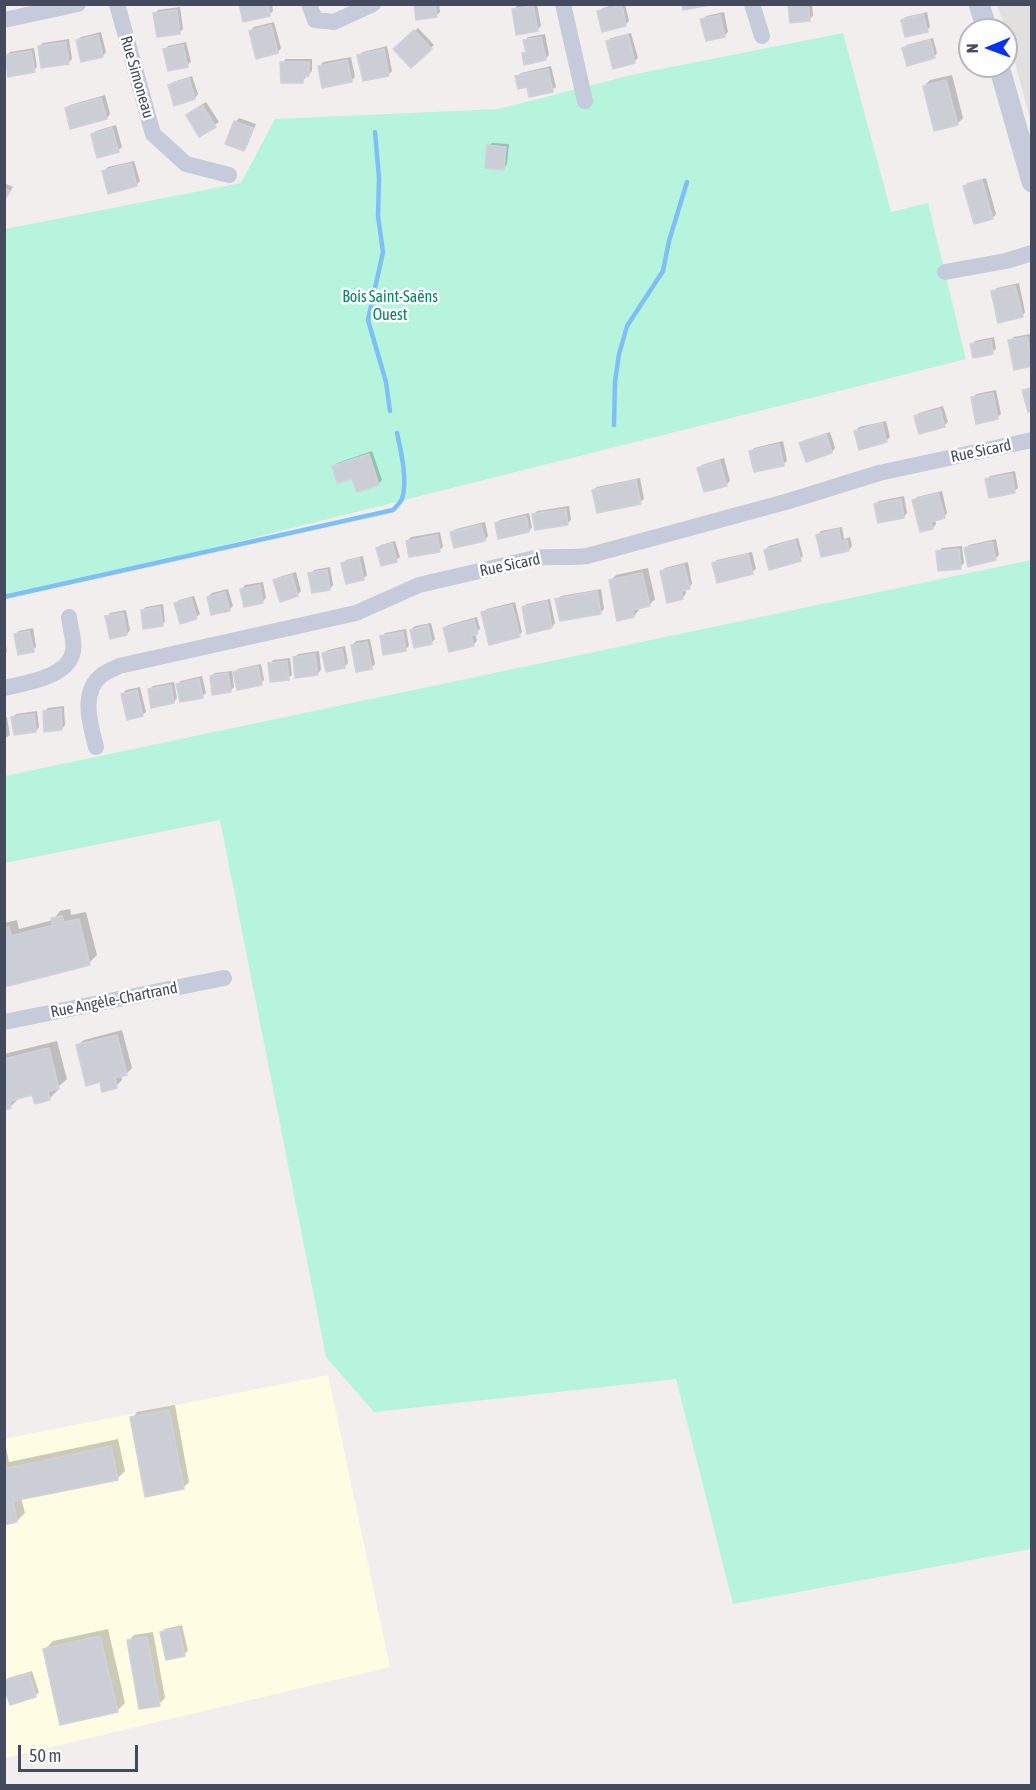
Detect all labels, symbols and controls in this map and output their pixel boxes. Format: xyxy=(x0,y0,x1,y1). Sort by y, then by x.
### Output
north arrow xyxy=(958,18,1018,78)
street label: Rue Simoneau xyxy=(116,34,158,120)
text: N xyxy=(963,43,981,53)
park label: Bois Saint-Saëns Ouest xyxy=(342,287,438,325)
street label: Rue Sicard xyxy=(949,435,1013,467)
street label: Rue Sicard xyxy=(478,549,542,581)
street label: Rue Angèle-Chartrand xyxy=(49,978,179,1022)
scale bar xyxy=(21,1733,141,1771)
text: 50 m xyxy=(29,1745,61,1766)

